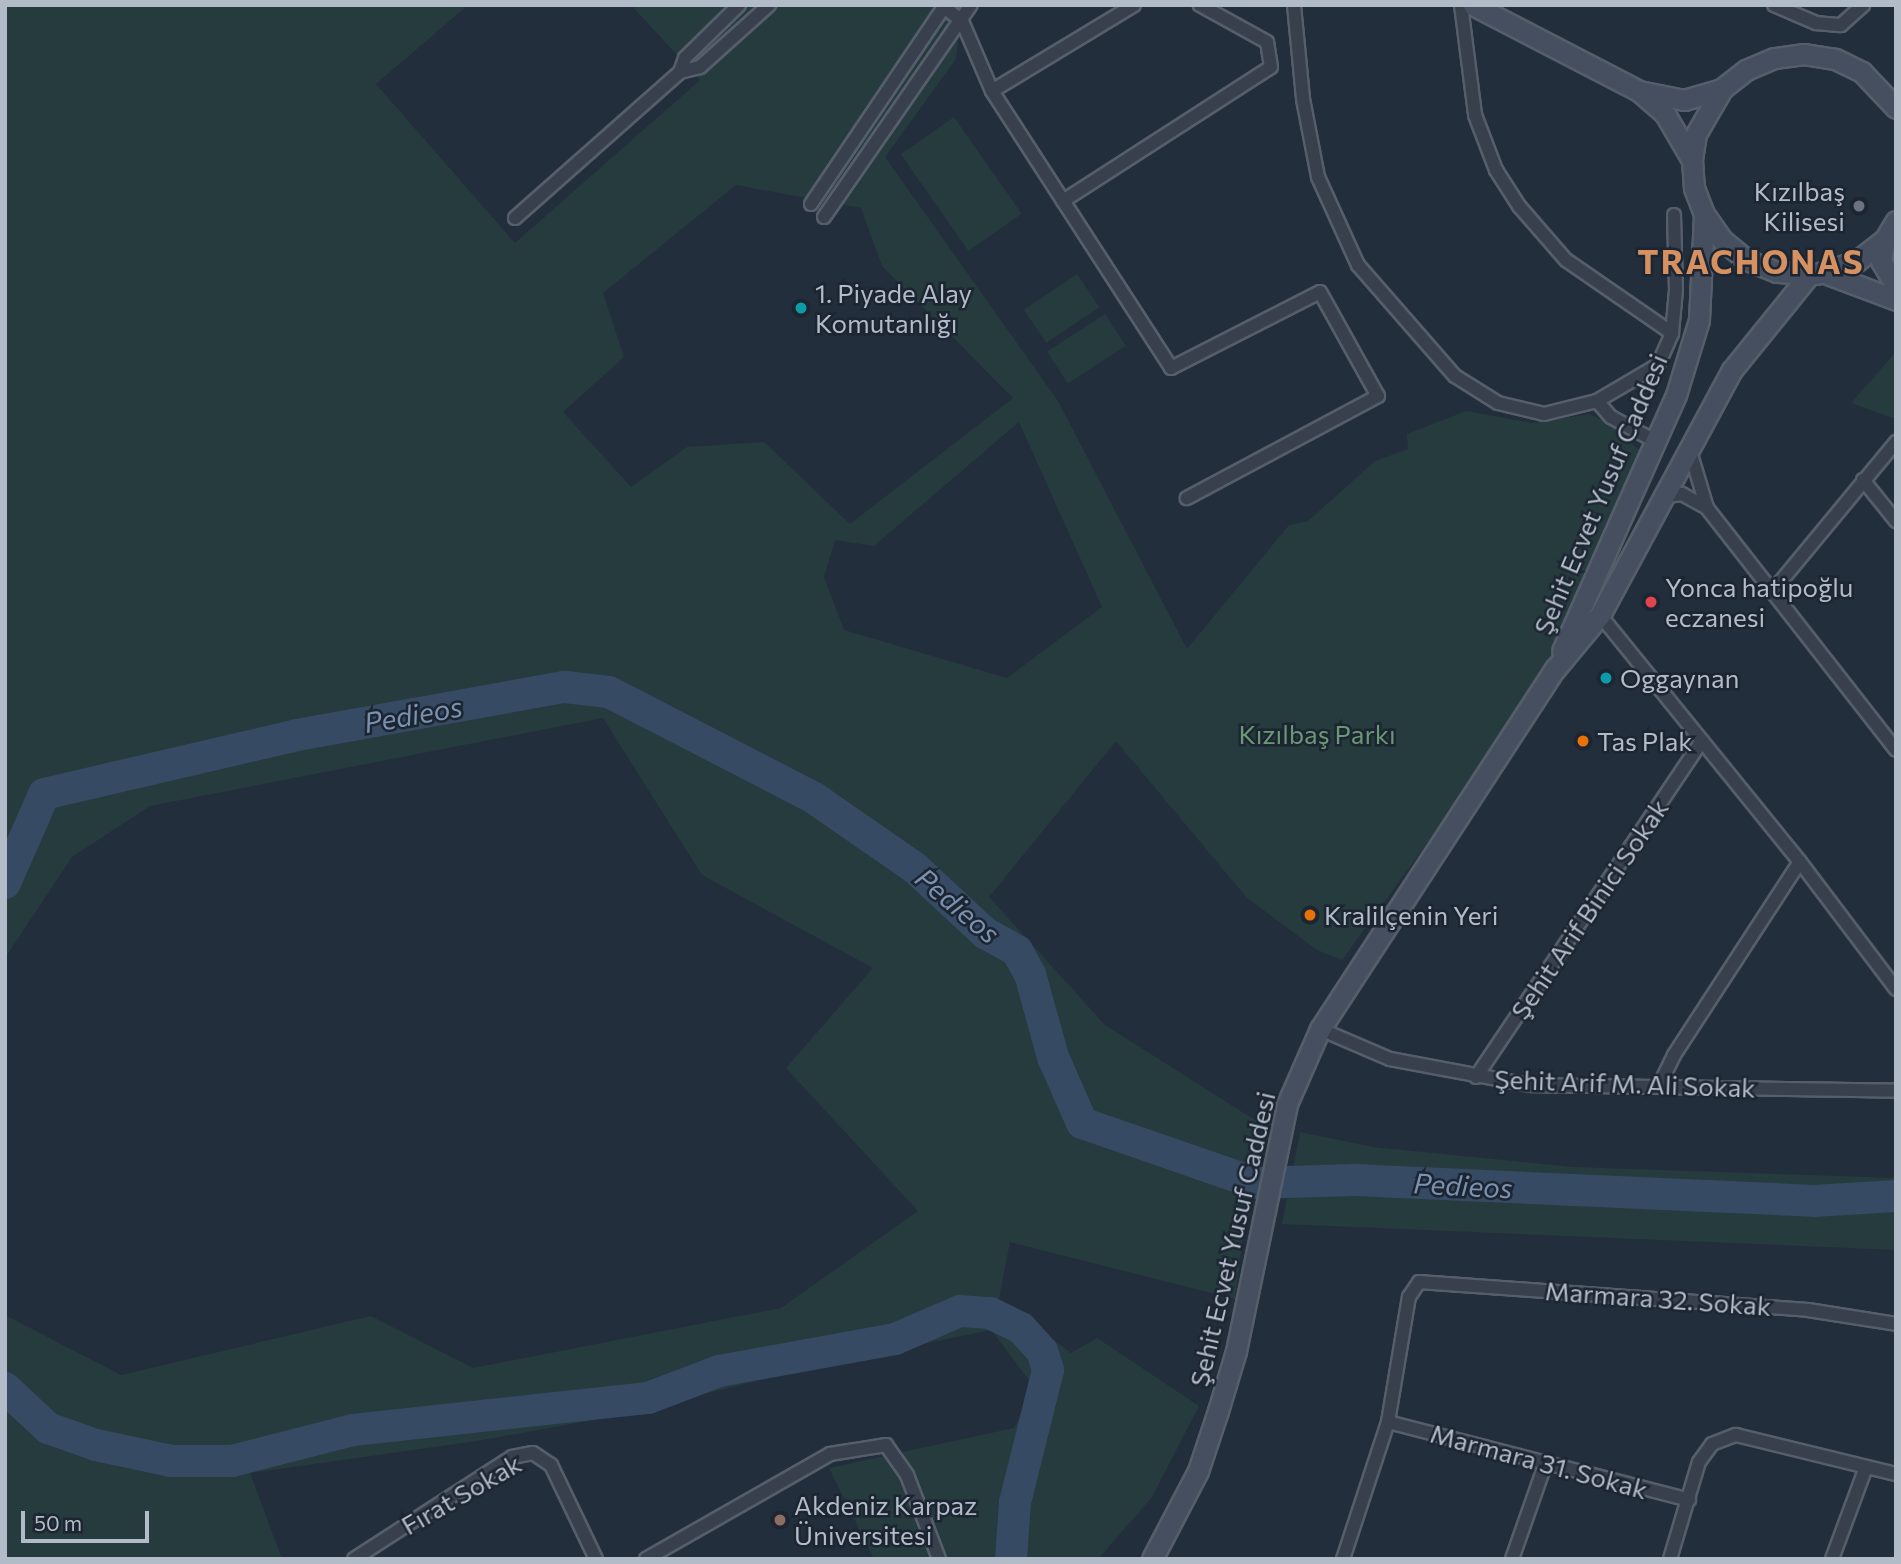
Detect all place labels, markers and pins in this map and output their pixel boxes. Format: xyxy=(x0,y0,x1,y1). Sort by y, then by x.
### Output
place label: Kızılbaş Kilisesi xyxy=(1754,175,1845,236)
marker: Kızılbaş Kilisesi xyxy=(1851,198,1867,214)
place label: 1. Piyade Alay Komutanlığı xyxy=(815,277,972,338)
marker: 1. Piyade Alay Komutanlığı xyxy=(793,300,809,316)
place label: Yonca hatipoğlu eczanesi xyxy=(1665,571,1853,632)
marker: Yonca hatipoğlu eczanesi xyxy=(1643,594,1659,610)
place label: Oggaynan xyxy=(1620,662,1739,694)
marker: Oggaynan xyxy=(1598,670,1614,686)
place label: Tas Plak xyxy=(1597,725,1692,757)
marker: Tas Plak xyxy=(1575,733,1591,749)
place label: Kralilçenin Yeri xyxy=(1324,899,1498,931)
marker: Kralilçenin Yeri xyxy=(1302,907,1318,923)
place label: Akdeniz Karpaz Üniversitesi xyxy=(794,1489,977,1550)
marker: Akdeniz Karpaz Üniversitesi xyxy=(772,1512,788,1528)

